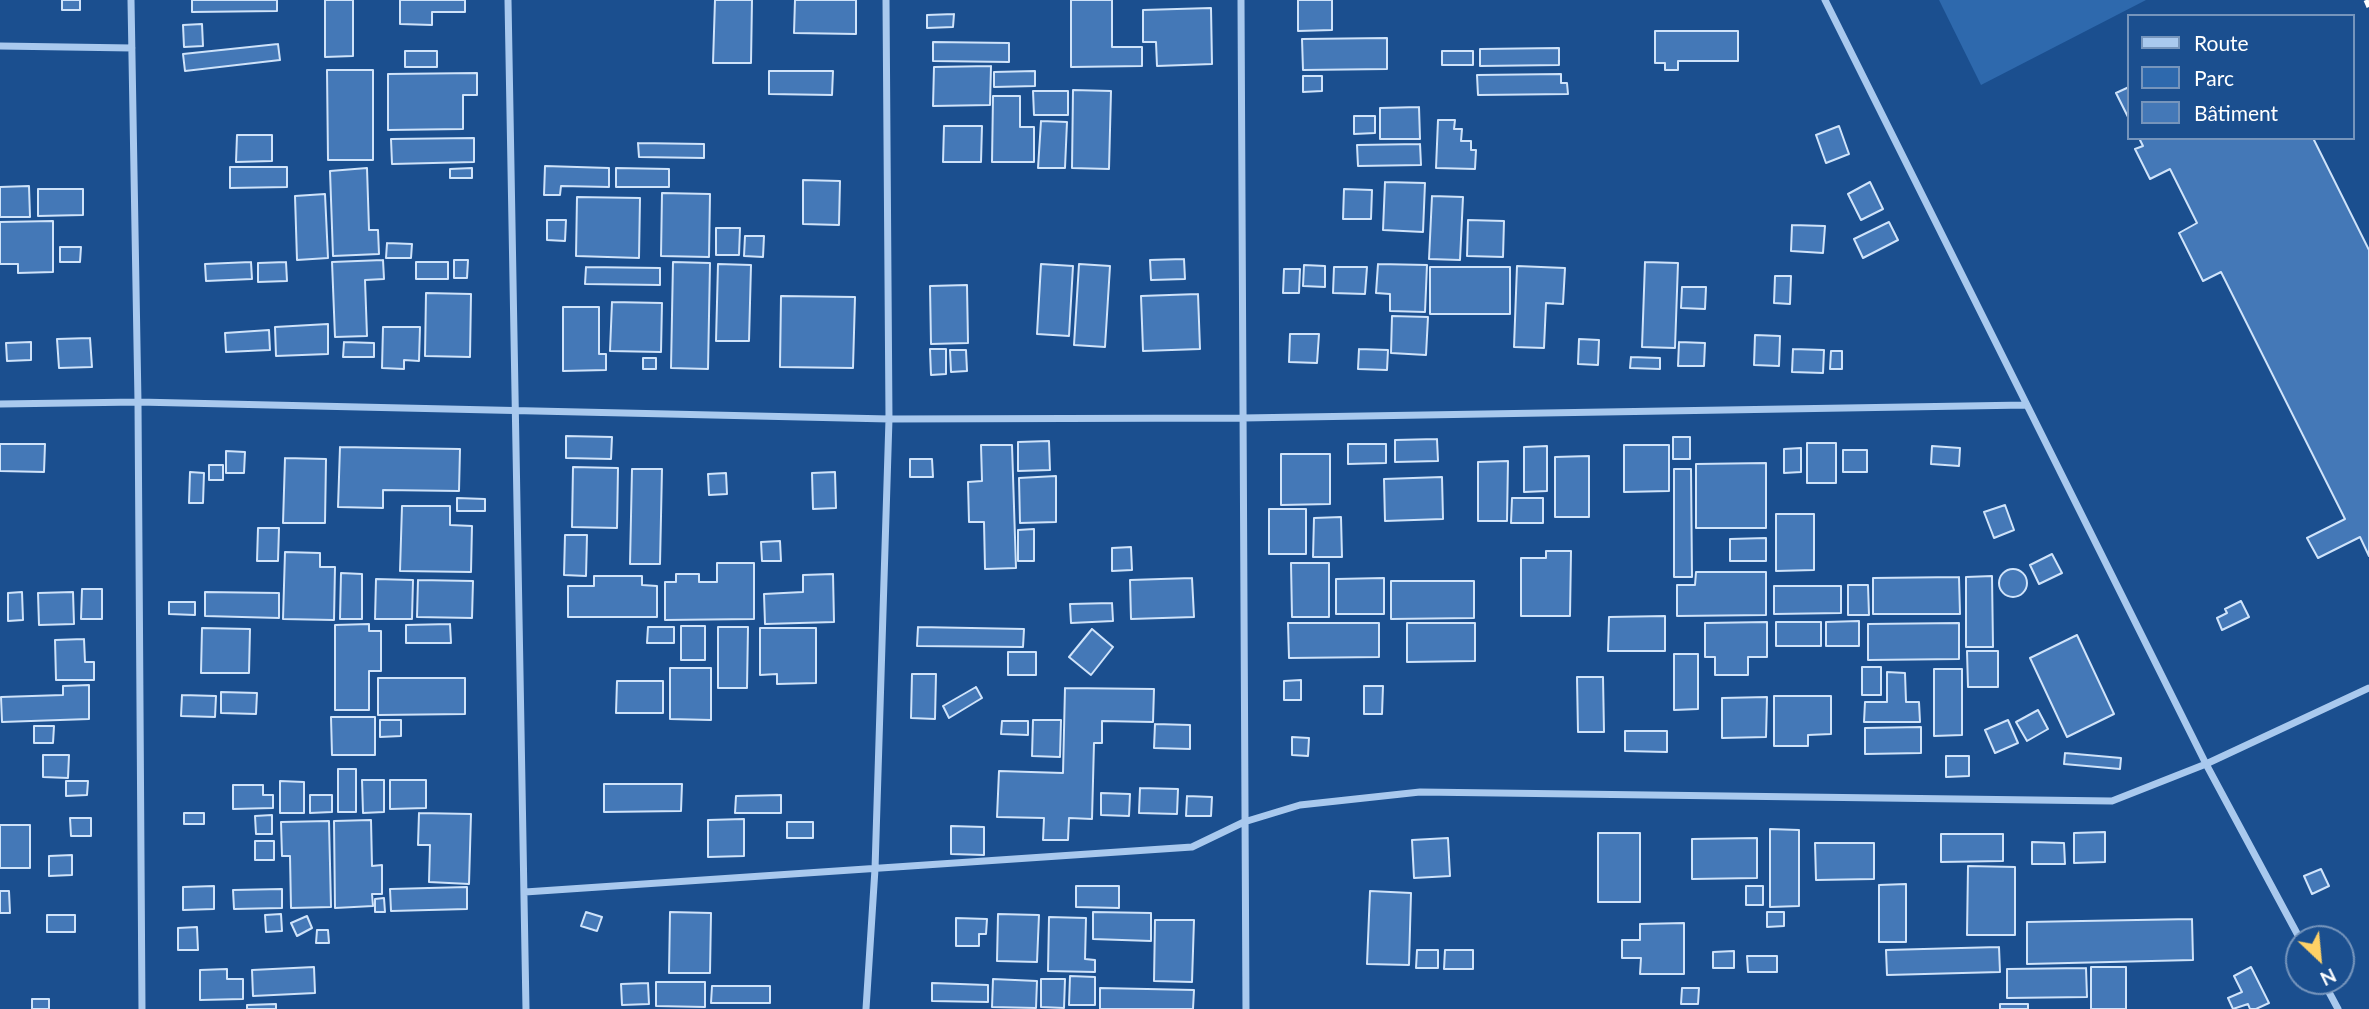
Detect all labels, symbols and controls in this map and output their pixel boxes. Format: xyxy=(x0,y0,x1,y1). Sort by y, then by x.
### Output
legend xyxy=(2128,14,2355,140)
text: Route xyxy=(2194,30,2249,55)
text: Parc xyxy=(2194,65,2234,90)
text: Bâtiment xyxy=(2194,100,2278,125)
north arrow xyxy=(2285,925,2355,995)
text: N xyxy=(2317,964,2340,991)

